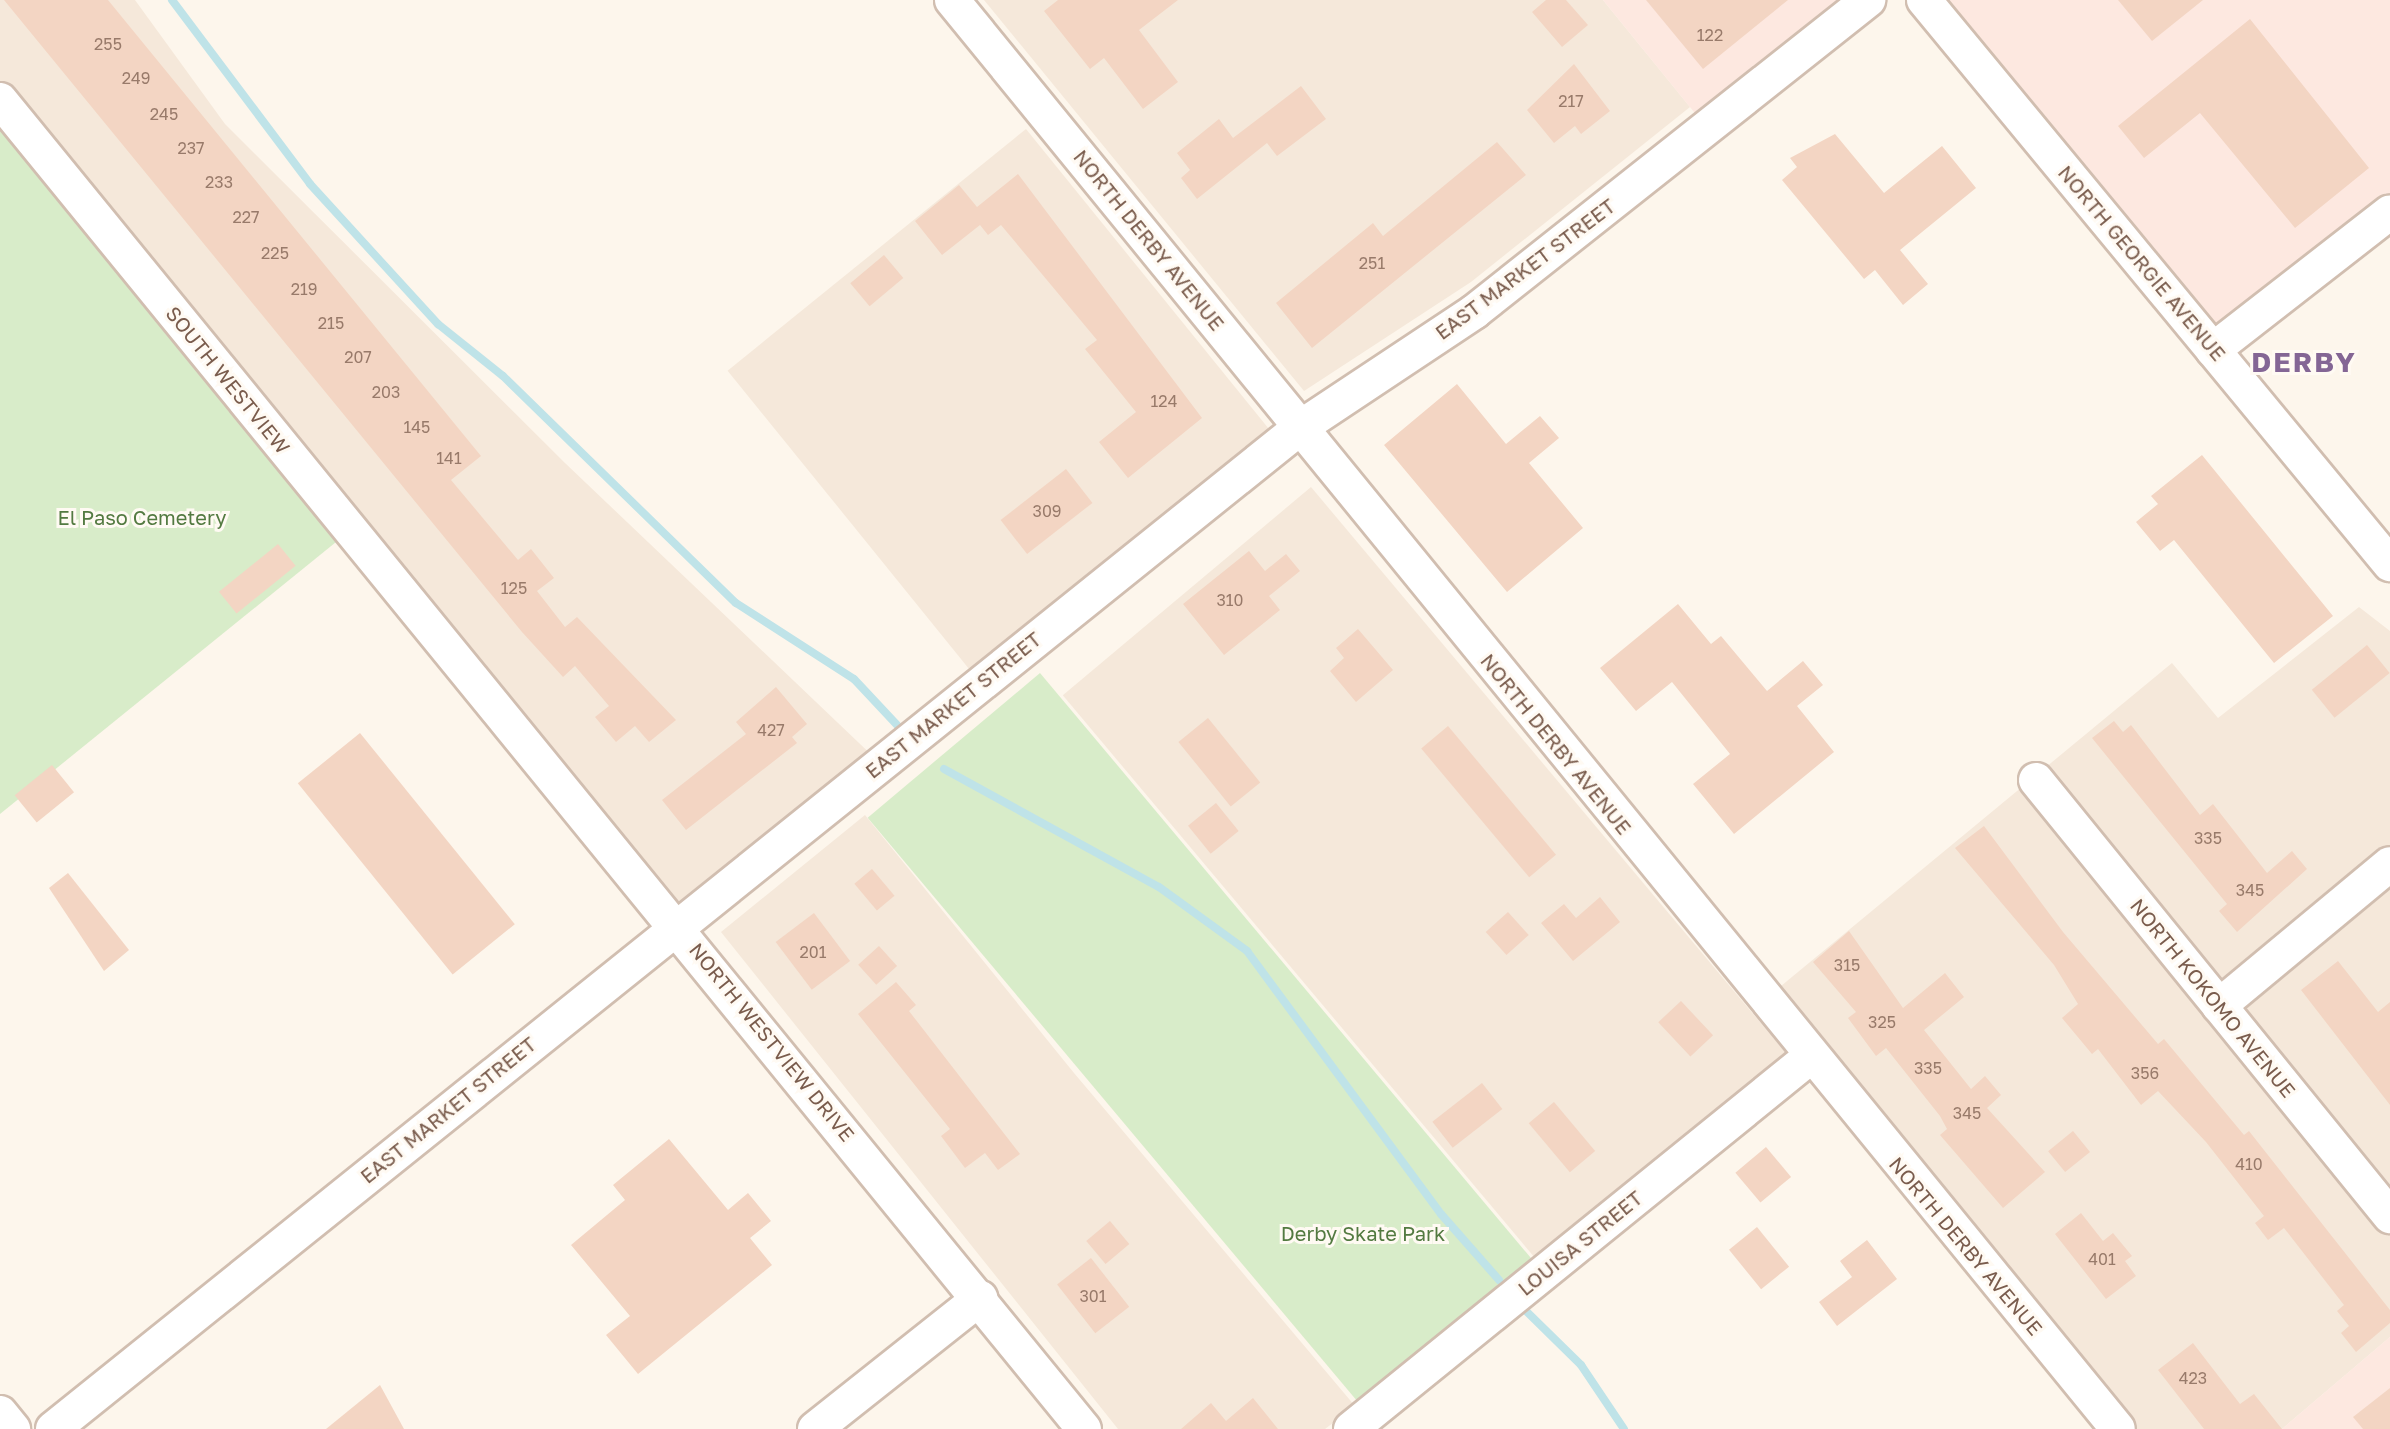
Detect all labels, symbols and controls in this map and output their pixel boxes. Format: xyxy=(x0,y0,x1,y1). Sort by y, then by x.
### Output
house number: 122 xyxy=(1697,25,1723,45)
house number: 255 xyxy=(94,34,122,54)
house number: 249 xyxy=(122,68,150,88)
house number: 217 xyxy=(1558,91,1584,111)
house number: 245 xyxy=(150,104,178,124)
house number: 237 xyxy=(177,138,205,158)
street label: NORTH DERBY AVENUE xyxy=(1069,145,1229,335)
street label: NORTH GEORGIE AVENUE xyxy=(2053,161,2231,365)
house number: 233 xyxy=(205,172,233,192)
street label: EAST MARKET STREET xyxy=(1430,194,1620,344)
house number: 227 xyxy=(232,207,260,227)
house number: 225 xyxy=(261,243,289,263)
house number: 251 xyxy=(1359,253,1385,273)
house number: 219 xyxy=(291,279,317,299)
street label: SOUTH WESTVIEW xyxy=(161,301,295,459)
house number: 215 xyxy=(318,313,344,333)
district label: DERBY xyxy=(2251,345,2357,379)
house number: 207 xyxy=(344,347,372,367)
house number: 203 xyxy=(372,382,400,402)
house number: 124 xyxy=(1151,391,1177,411)
house number: 145 xyxy=(404,417,430,437)
house number: 141 xyxy=(436,448,462,468)
house number: 309 xyxy=(1033,501,1061,521)
park label: El Paso Cemetery xyxy=(57,505,227,529)
house number: 125 xyxy=(501,578,527,598)
house number: 310 xyxy=(1216,590,1244,610)
street label: EAST MARKET STREET xyxy=(860,627,1046,783)
street label: NORTH DERBY AVENUE xyxy=(1476,649,1636,839)
house number: 427 xyxy=(757,720,785,740)
house number: 335 xyxy=(2194,828,2222,848)
house number: 345 xyxy=(2236,880,2264,900)
street label: NORTH KOKOMO AVENUE xyxy=(2125,894,2301,1102)
street label: NORTH WESTVIEW DRIVE xyxy=(684,938,860,1146)
house number: 201 xyxy=(800,942,826,962)
house number: 315 xyxy=(1834,955,1860,975)
house number: 325 xyxy=(1868,1012,1896,1032)
street label: EAST MARKET STREET xyxy=(355,1032,541,1188)
house number: 335 xyxy=(1914,1058,1942,1078)
house number: 356 xyxy=(2131,1063,2159,1083)
house number: 345 xyxy=(1953,1103,1981,1123)
street label: NORTH DERBY AVENUE xyxy=(1884,1152,2048,1340)
house number: 410 xyxy=(2235,1154,2263,1174)
street label: LOUISA STREET xyxy=(1513,1186,1647,1300)
park label: Derby Skate Park xyxy=(1281,1221,1445,1245)
house number: 401 xyxy=(2088,1249,2116,1269)
house number: 301 xyxy=(1079,1286,1107,1306)
house number: 423 xyxy=(2179,1368,2207,1388)

